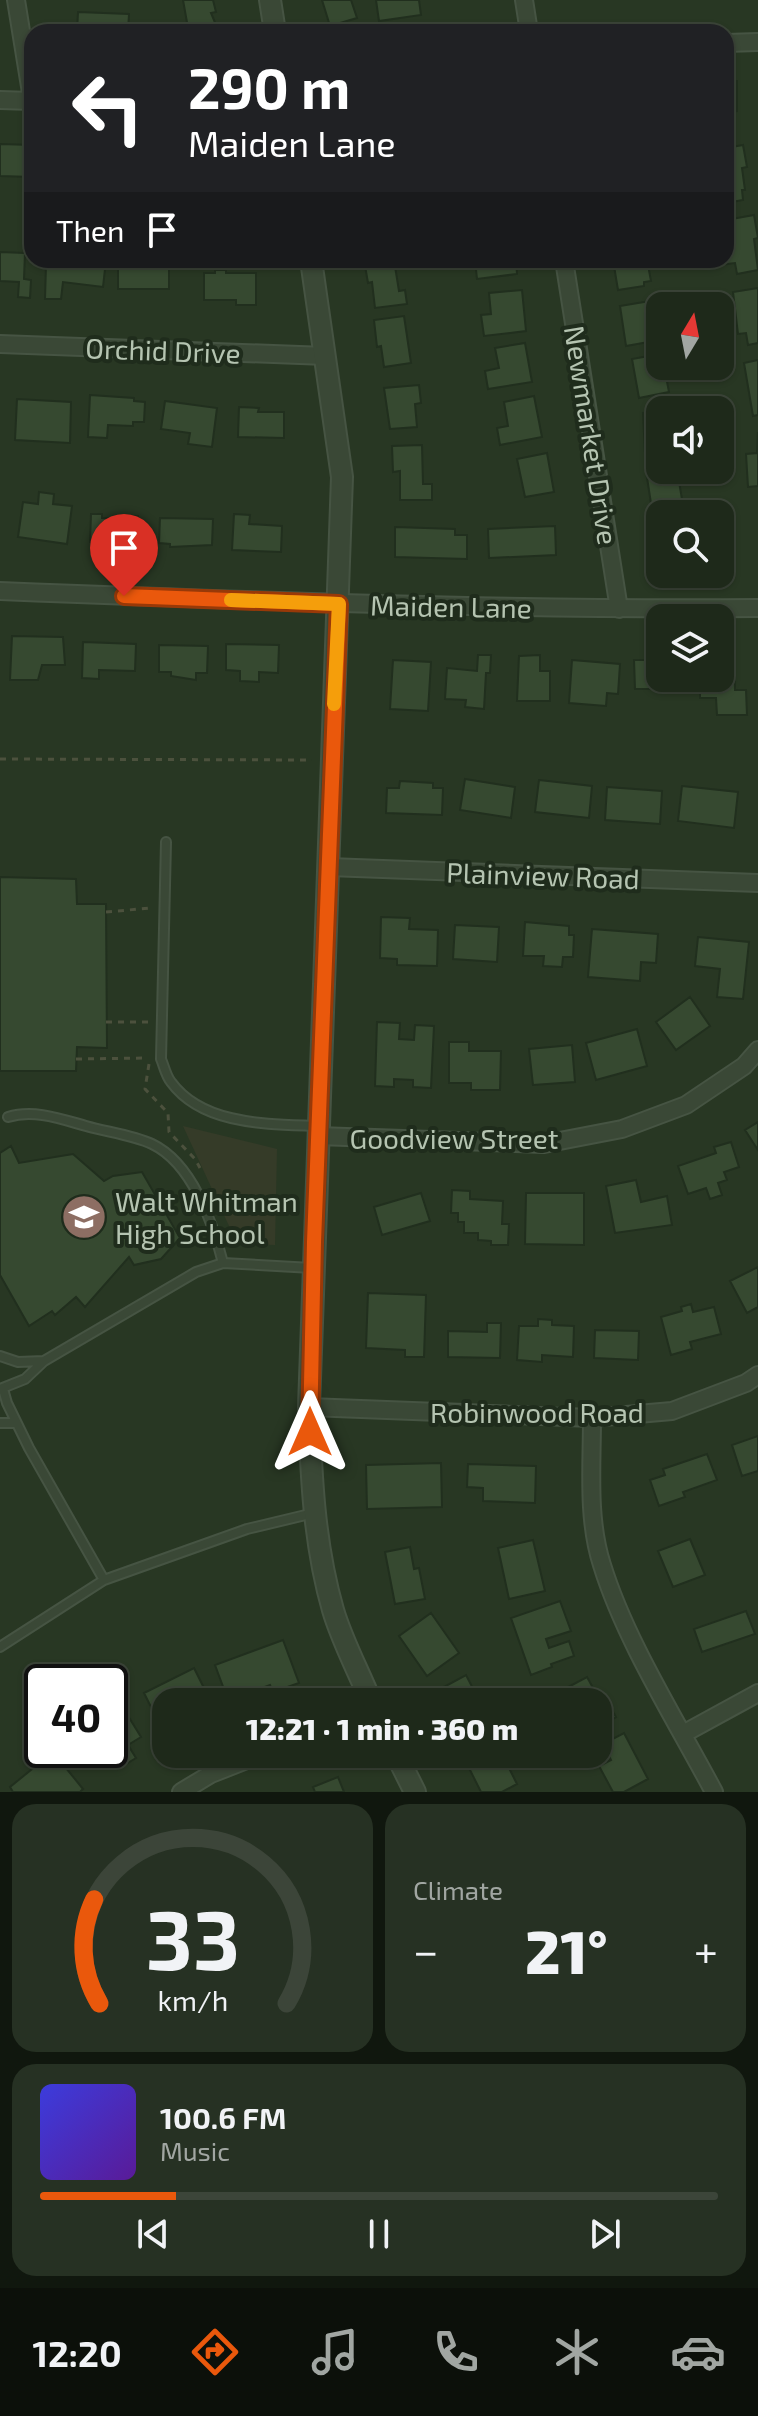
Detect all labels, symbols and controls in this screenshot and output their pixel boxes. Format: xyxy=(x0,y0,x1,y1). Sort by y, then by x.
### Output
text: 290 m xyxy=(188,53,350,120)
icon: left xyxy=(56,56,160,160)
text: Maiden Lane xyxy=(188,121,396,164)
icon: arrive xyxy=(140,208,184,252)
text: Then xyxy=(56,212,124,248)
north arrow xyxy=(646,292,734,380)
map controls xyxy=(646,292,734,692)
street label: Newmarket Drive xyxy=(558,323,626,547)
street label: Orchid Drive xyxy=(85,330,241,370)
button: sound xyxy=(646,396,734,484)
button: search xyxy=(646,500,734,588)
pin xyxy=(90,514,158,596)
icon: arrive xyxy=(102,526,146,570)
street label: Maiden Lane xyxy=(370,588,532,624)
button: layers xyxy=(646,604,734,692)
street label: Plainview Road xyxy=(446,855,640,895)
street label: Goodview Street xyxy=(350,1121,558,1155)
place label: Walt Whitman High School xyxy=(115,1184,298,1250)
school or university icon: Walt Whitman High School xyxy=(60,1193,108,1241)
position arrow xyxy=(268,1390,352,1474)
street label: Robinwood Road xyxy=(430,1395,644,1429)
speed limit sign: 40 xyxy=(24,1664,128,1768)
text: 12:21 · 1 min · 360 m xyxy=(246,1710,518,1746)
text: Climate xyxy=(413,1874,503,1905)
text: 33 xyxy=(145,1887,240,1987)
text: 21° xyxy=(525,1914,608,1986)
text: − xyxy=(413,1923,439,1976)
text: + xyxy=(694,1923,718,1976)
text: km/h xyxy=(157,1982,228,2017)
text: 100.6 FM xyxy=(160,2099,286,2135)
text: Music xyxy=(160,2135,230,2166)
icon: previous xyxy=(131,2212,175,2256)
icon: pause xyxy=(357,2212,401,2256)
icon: next xyxy=(583,2212,627,2256)
icon: directions xyxy=(187,2324,243,2380)
icon: music xyxy=(307,2324,363,2380)
icon: phone xyxy=(428,2324,484,2380)
icon: climate xyxy=(549,2324,605,2380)
icon: car xyxy=(670,2324,726,2380)
text: 12:20 xyxy=(32,2331,122,2374)

